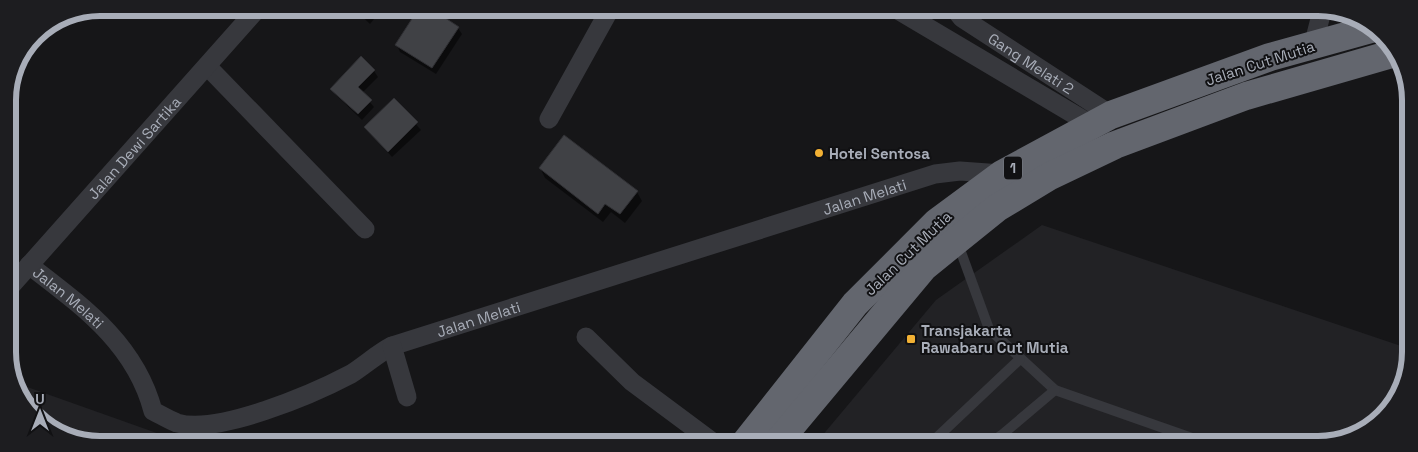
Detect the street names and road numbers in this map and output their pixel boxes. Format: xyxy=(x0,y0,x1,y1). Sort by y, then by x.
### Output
street label: Gang Melati 2 xyxy=(985,28,1078,98)
street label: Jalan Cut Mutia xyxy=(1203,36,1317,90)
street label: Jalan Dewi Sartika xyxy=(83,92,185,203)
road number: 1 xyxy=(1004,156,1022,180)
street label: Jalan Melati xyxy=(820,174,909,219)
street label: Jalan Cut Mutia xyxy=(861,207,956,299)
street label: Jalan Melati xyxy=(29,262,108,332)
street label: Jalan Melati xyxy=(434,297,523,341)

